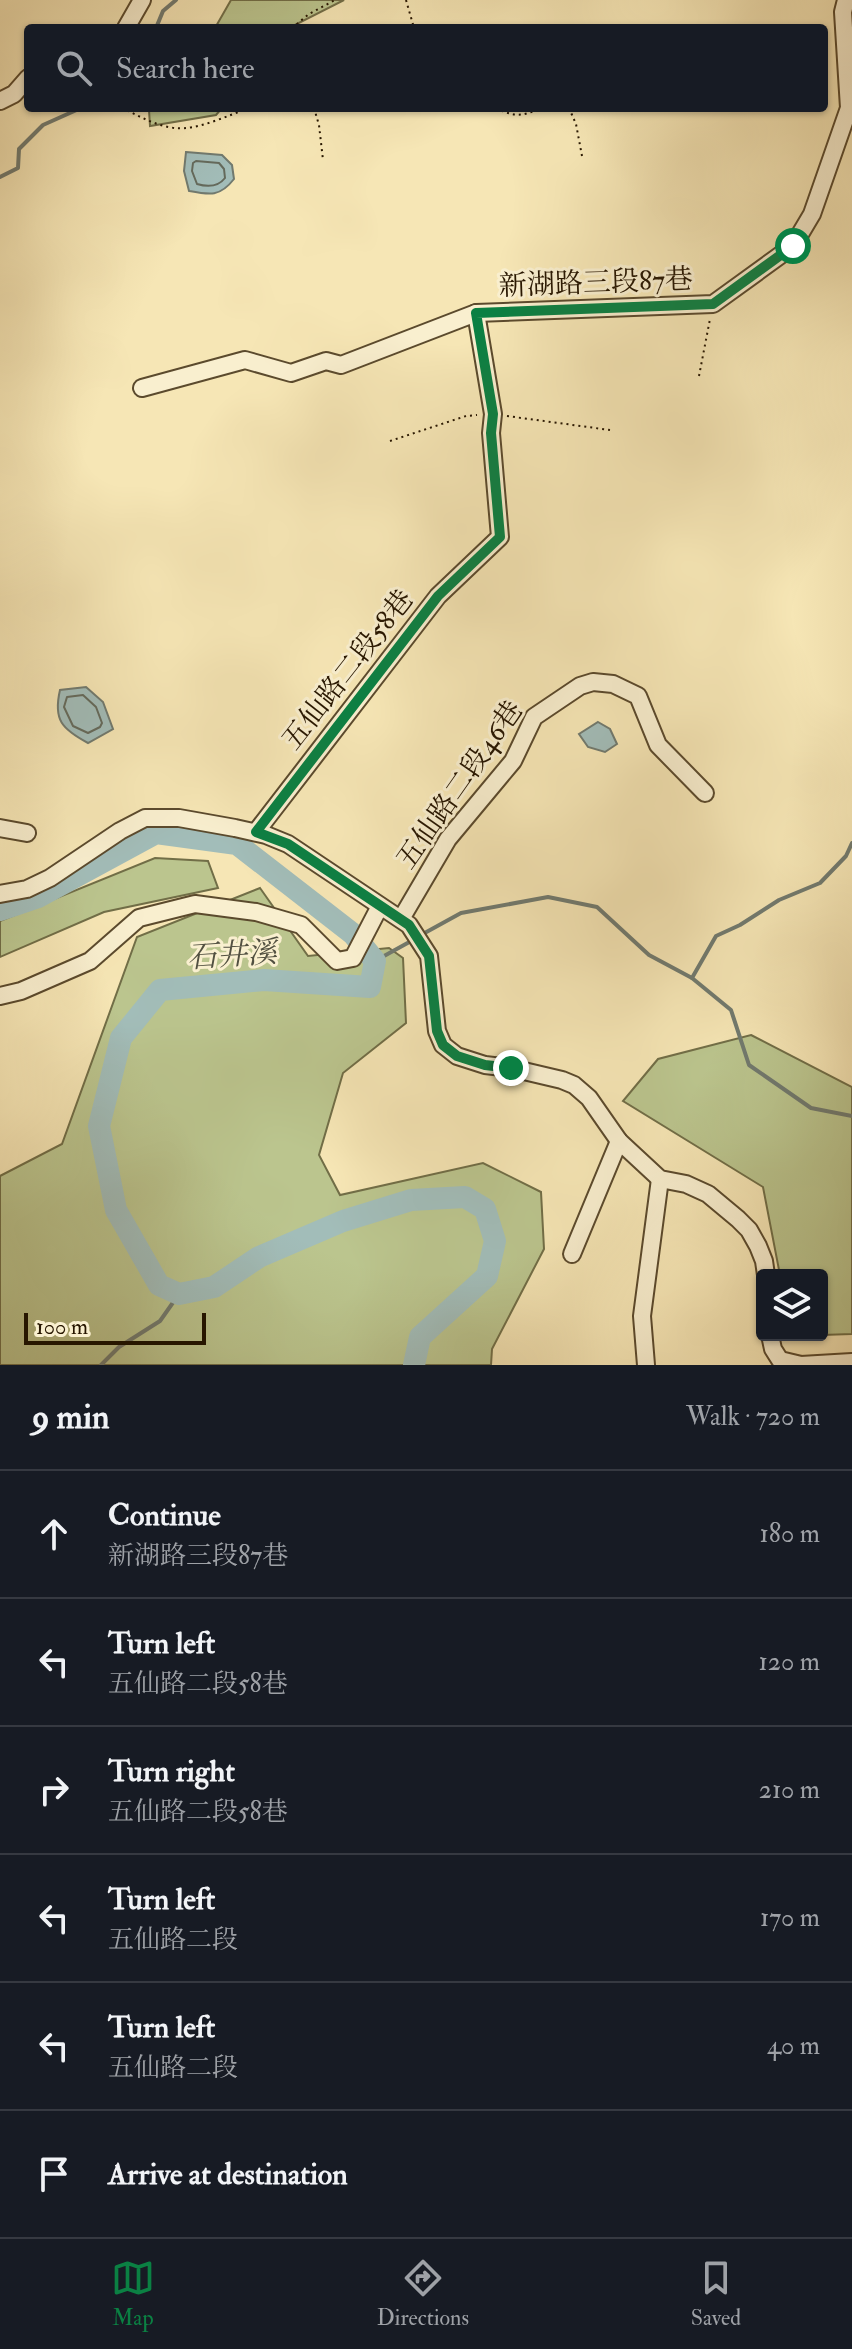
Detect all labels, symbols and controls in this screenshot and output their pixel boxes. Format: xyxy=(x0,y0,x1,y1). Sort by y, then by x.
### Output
search box xyxy=(24,24,828,112)
icon: search xyxy=(52,46,96,90)
text: Search here xyxy=(116,50,255,87)
route start xyxy=(775,228,811,264)
street label: 新湖路三段87巷 xyxy=(498,262,694,304)
street label: 五仙路二段58巷 xyxy=(275,583,421,757)
street label: 五仙路二段46巷 xyxy=(389,694,531,876)
water label: 石井溪 xyxy=(186,933,281,977)
route end xyxy=(493,1050,529,1086)
map controls xyxy=(756,1269,828,1341)
button: layers xyxy=(756,1269,828,1341)
scale bar xyxy=(24,1309,206,1345)
text: 100 m xyxy=(36,1313,88,1341)
text: 9 min xyxy=(32,1396,110,1439)
text: Walk · 720 m xyxy=(686,1401,820,1433)
text: Continue xyxy=(108,1497,221,1534)
icon: ahead xyxy=(32,1512,76,1556)
text: 180 m xyxy=(760,1518,820,1550)
text: 新湖路三段87巷 xyxy=(108,1540,288,1572)
text: Turn left xyxy=(108,1625,215,1662)
icon: left xyxy=(32,1640,76,1684)
text: 120 m xyxy=(759,1646,820,1678)
text: 五仙路二段58巷 xyxy=(108,1668,288,1700)
text: Turn right xyxy=(108,1753,235,1790)
icon: right xyxy=(32,1768,76,1812)
text: 210 m xyxy=(759,1774,820,1806)
text: 五仙路二段58巷 xyxy=(108,1796,288,1828)
text: Turn left xyxy=(108,1881,215,1918)
icon: left xyxy=(32,1896,76,1940)
text: 170 m xyxy=(760,1902,820,1934)
text: 五仙路二段 xyxy=(108,1924,238,1956)
text: Turn left xyxy=(108,2009,215,2046)
icon: left xyxy=(32,2024,76,2068)
text: 40 m xyxy=(767,2030,820,2062)
text: 五仙路二段 xyxy=(108,2052,238,2084)
icon: arrive xyxy=(32,2152,76,2196)
text: Arrive at destination xyxy=(108,2156,348,2193)
tab: Map xyxy=(111,2256,155,2332)
tab: Directions xyxy=(377,2256,469,2332)
tab: Saved xyxy=(691,2256,741,2332)

